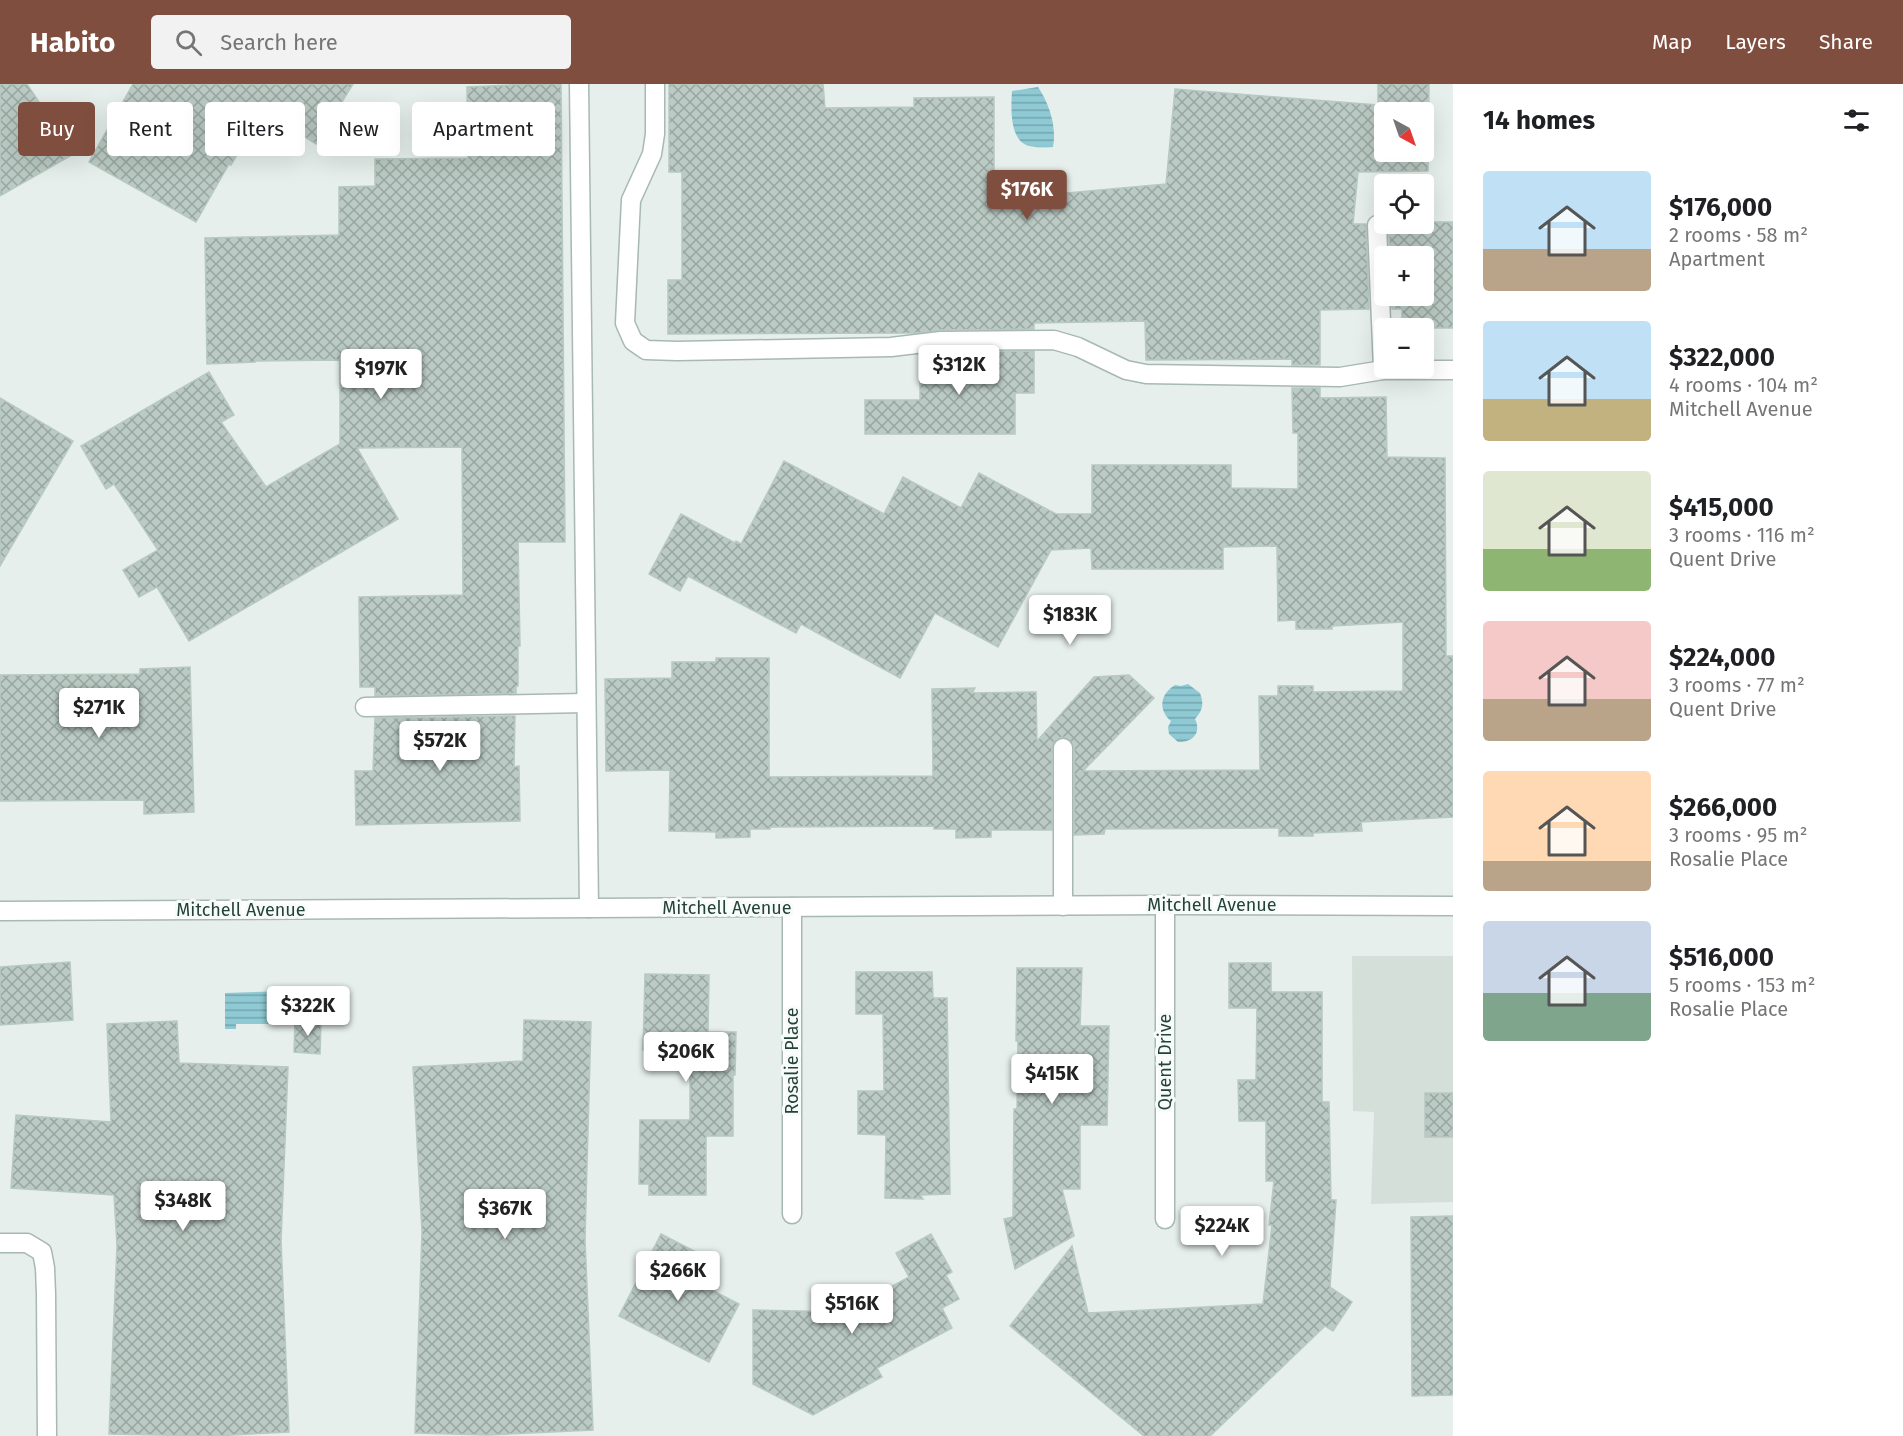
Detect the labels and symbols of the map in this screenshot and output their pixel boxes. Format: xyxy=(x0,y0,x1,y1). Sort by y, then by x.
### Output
north arrow xyxy=(1374,102,1434,162)
pin: $176K xyxy=(985,170,1069,221)
pin: $312K xyxy=(917,345,1001,396)
pin: $197K xyxy=(339,349,423,400)
pin: $183K xyxy=(1028,595,1112,646)
pin: $271K xyxy=(57,688,141,739)
pin: $572K xyxy=(398,721,482,772)
street label: Mitchell Avenue xyxy=(1147,894,1277,916)
street label: Mitchell Avenue xyxy=(662,897,792,919)
street label: Mitchell Avenue xyxy=(176,899,306,921)
pin: $322K xyxy=(266,986,350,1037)
street label: Rosalie Place xyxy=(781,1007,803,1115)
street label: Quent Drive xyxy=(1154,1014,1176,1110)
pin: $206K xyxy=(644,1032,728,1083)
pin: $415K xyxy=(1010,1054,1094,1105)
pin: $348K xyxy=(141,1181,225,1232)
pin: $367K xyxy=(463,1189,547,1240)
pin: $224K xyxy=(1180,1206,1264,1257)
pin: $266K xyxy=(636,1251,720,1302)
pin: $516K xyxy=(810,1284,894,1335)

